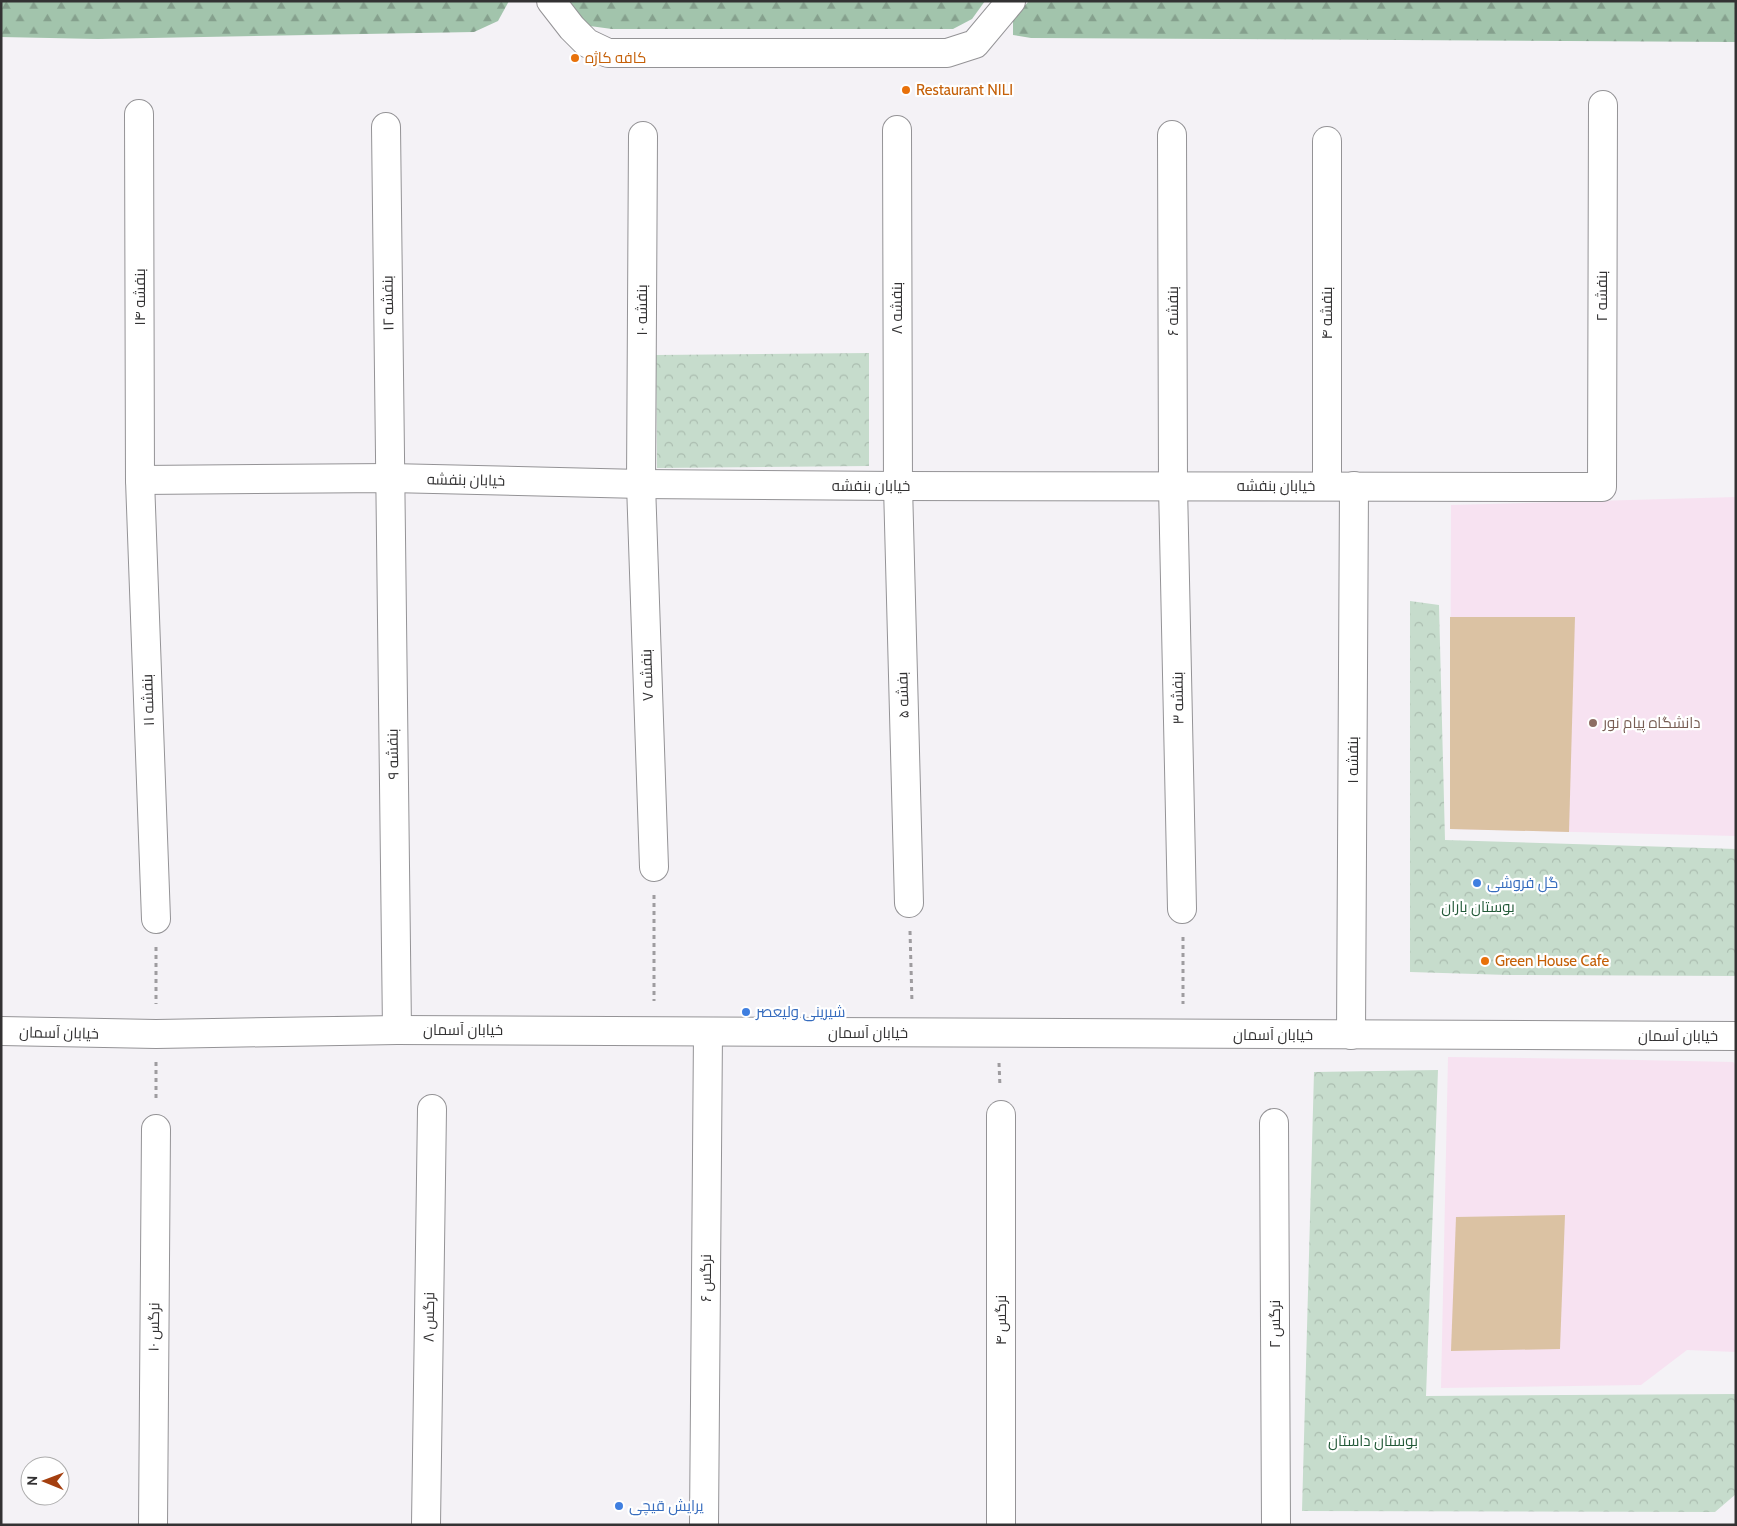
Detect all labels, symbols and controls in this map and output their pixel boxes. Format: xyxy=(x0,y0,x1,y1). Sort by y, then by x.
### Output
place label: کافه کاژه xyxy=(585,49,646,67)
marker: کافه کاژه xyxy=(569,52,581,64)
place label: Restaurant NILI xyxy=(916,81,1013,99)
marker: Restaurant NILI xyxy=(900,84,912,96)
street label: بنفشه ۱۴ xyxy=(131,268,149,326)
street label: بنفشه ۲ xyxy=(1593,271,1611,321)
street label: بنفشه ۱۲ xyxy=(379,275,397,331)
street label: بنفشه ۸ xyxy=(888,282,906,334)
street label: بنفشه ۱۰ xyxy=(633,284,651,336)
street label: بنفشه ۶ xyxy=(1164,286,1182,336)
street label: بنفشه ۴ xyxy=(1318,287,1336,339)
street label: خیابان بنفشه xyxy=(427,470,505,491)
street label: خیابان بنفشه xyxy=(832,477,910,496)
street label: خیابان بنفشه xyxy=(1237,477,1315,496)
street label: بنفشه ۷ xyxy=(637,649,657,701)
street label: بفشه ۵ xyxy=(893,671,913,719)
street label: بنفشه ۳ xyxy=(1169,671,1187,725)
street label: بنفشه ۱۱ xyxy=(138,674,158,726)
place label: دانشگاه پیام نور xyxy=(1602,714,1701,733)
marker: دانشگاه پیام نور xyxy=(1587,717,1599,729)
street label: بنفشه ۹ xyxy=(384,728,402,780)
street label: بنفشه ۱ xyxy=(1344,736,1362,784)
place label: گل فروشی xyxy=(1487,874,1558,893)
marker: گل فروشی xyxy=(1471,877,1483,889)
park label: بوستان باران xyxy=(1441,898,1515,917)
place label: Green House Cafe xyxy=(1495,952,1610,970)
marker: Green House Cafe xyxy=(1479,955,1491,967)
place label: شیرینی ولیعصر xyxy=(755,1003,845,1022)
marker: شیرینی ولیعصر xyxy=(740,1006,752,1018)
street label: خیابان آسمان xyxy=(423,1021,503,1040)
street label: خیابان آسمان xyxy=(19,1023,99,1044)
street label: خیابان آسمان xyxy=(828,1024,908,1043)
street label: خیابان آسمان xyxy=(1233,1026,1313,1045)
street label: خیابان آسمان xyxy=(1638,1027,1718,1046)
street label: نرگس ۶ xyxy=(697,1254,716,1302)
street label: نرگس ۸ xyxy=(420,1292,439,1342)
street label: نرگس ۴ xyxy=(992,1295,1011,1345)
street label: نرگس ۲ xyxy=(1266,1300,1285,1348)
street label: نرگس ۱۰ xyxy=(145,1302,164,1352)
park label: بوستان داستان xyxy=(1328,1432,1418,1451)
north arrow xyxy=(20,1456,70,1506)
text: N xyxy=(23,1476,41,1486)
place label: یرایش قیچی xyxy=(629,1497,703,1516)
marker: یرایش قیچی xyxy=(613,1500,625,1512)

